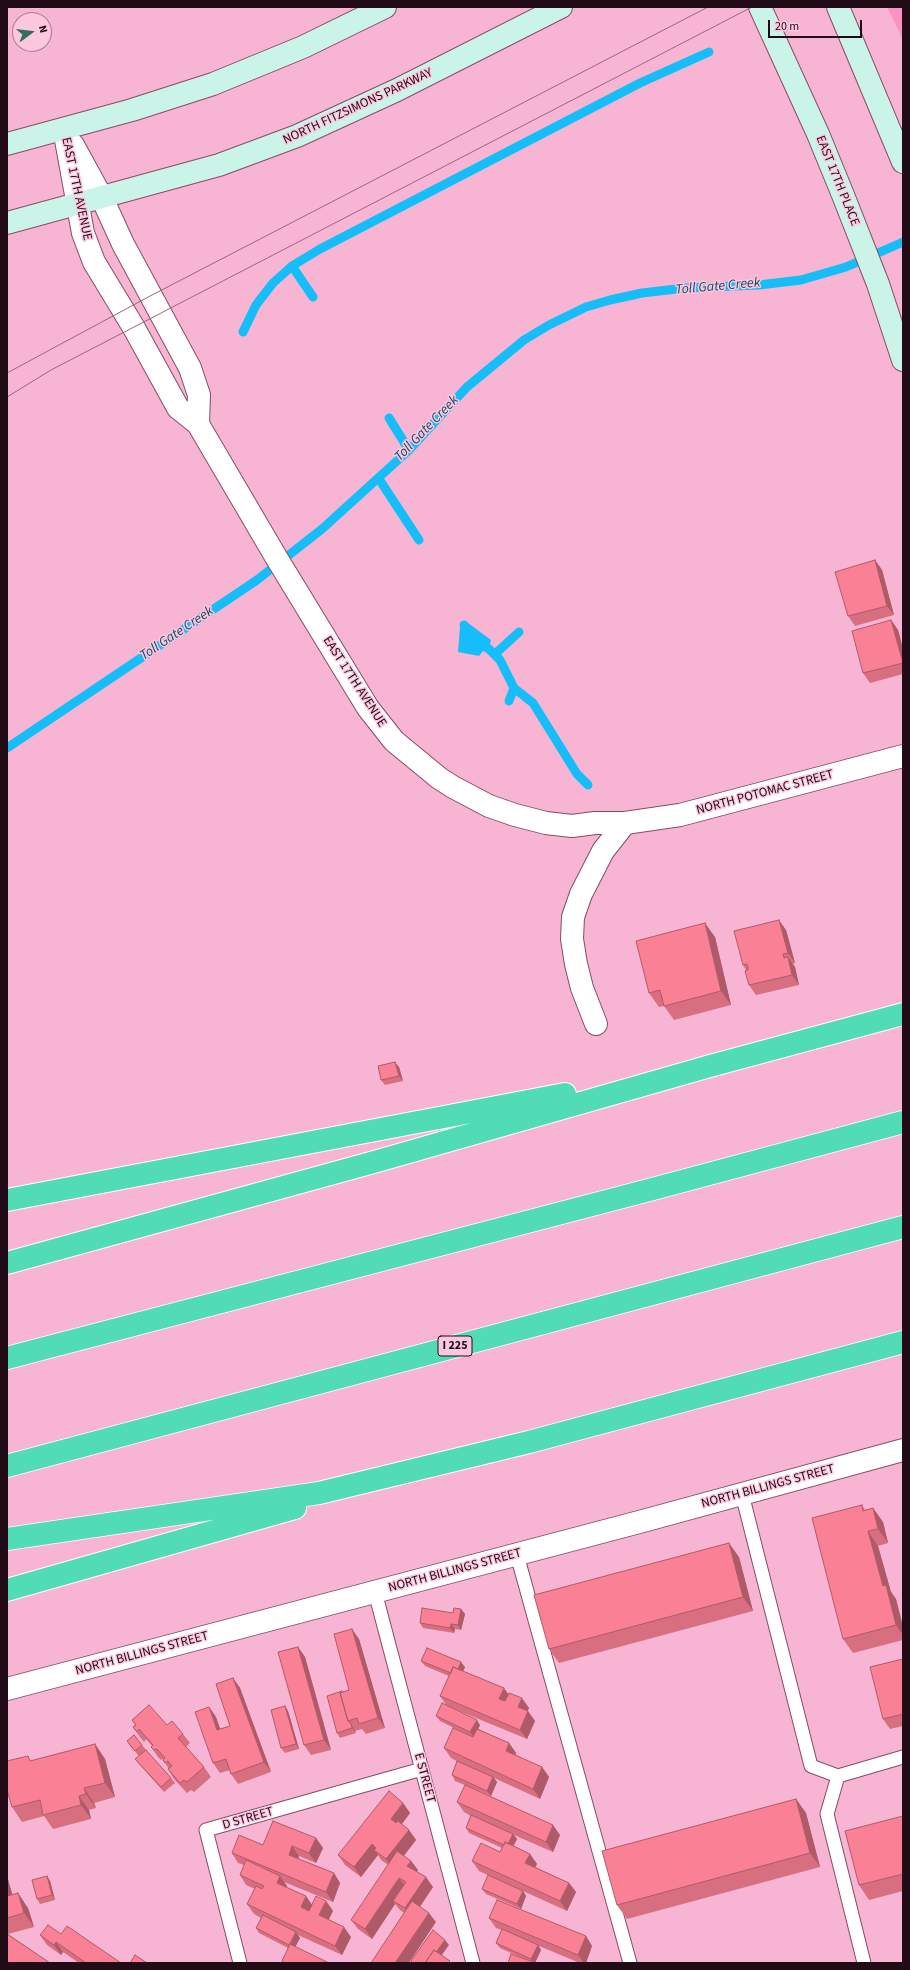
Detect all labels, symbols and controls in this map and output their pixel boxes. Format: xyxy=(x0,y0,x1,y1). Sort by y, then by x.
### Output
north arrow xyxy=(12,12,52,52)
scale bar xyxy=(770,12,864,38)
text: 20 m xyxy=(775,18,799,35)
text: N xyxy=(35,24,51,34)
street label: NORTH FITZSIMONS PARKWAY xyxy=(281,65,435,149)
street label: EAST 17TH PLACE xyxy=(812,134,862,228)
street label: EAST 17TH AVENUE xyxy=(57,136,95,242)
water label: Toll Gate Creek xyxy=(675,275,761,299)
water label: Toll Gate Creek xyxy=(391,393,463,465)
water label: Toll Gate Creek xyxy=(137,603,217,665)
street label: EAST 17TH AVENUE xyxy=(319,634,389,730)
street label: NORTH POTOMAC STREET xyxy=(695,767,835,819)
road number: I 225 xyxy=(438,1336,472,1356)
street label: NORTH BILLINGS STREET xyxy=(700,1462,836,1512)
street label: NORTH BILLINGS STREET xyxy=(387,1546,523,1596)
street label: NORTH BILLINGS STREET xyxy=(74,1629,210,1679)
street label: E STREET xyxy=(410,1751,438,1805)
street label: D STREET xyxy=(221,1804,275,1834)

